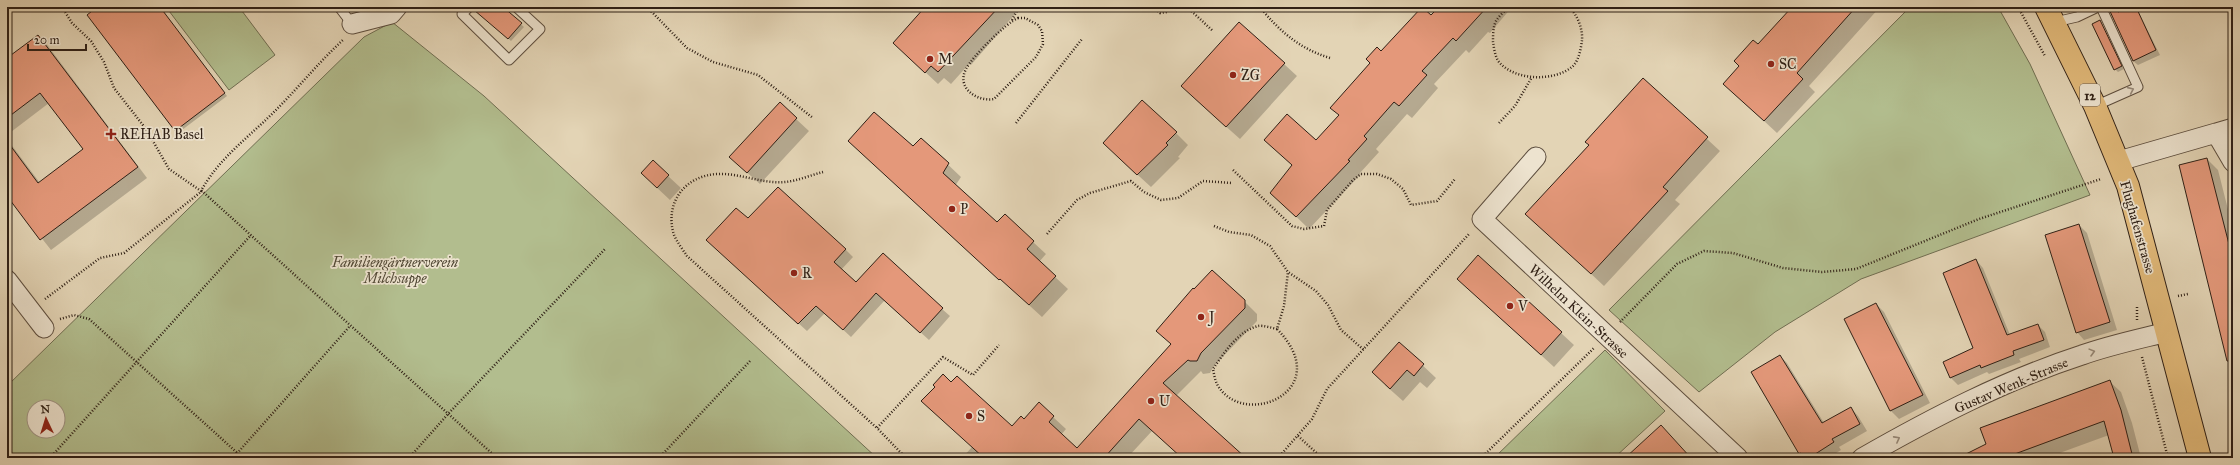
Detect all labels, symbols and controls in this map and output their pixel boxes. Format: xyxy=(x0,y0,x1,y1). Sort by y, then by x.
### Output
scale bar xyxy=(28,26,86,52)
text: 20 m xyxy=(34,33,60,47)
place label: M xyxy=(938,51,952,68)
marker: M xyxy=(925,54,935,64)
place label: SC xyxy=(1779,56,1797,73)
marker: SC xyxy=(1766,59,1776,69)
place label: ZG xyxy=(1241,67,1260,84)
marker: ZG xyxy=(1228,70,1238,80)
road number: 12 xyxy=(2080,84,2100,106)
one-way arrow xyxy=(2126,87,2134,95)
place label: REHAB Basel xyxy=(120,126,204,143)
marker: REHAB Basel xyxy=(105,128,117,140)
street label: Flughafenstrasse xyxy=(2116,179,2159,276)
place label: P xyxy=(960,201,968,218)
marker: P xyxy=(947,204,957,214)
park label: Familiengärtnerverein Milchsuppe xyxy=(331,254,459,288)
street label: Wilhelm Klein-Strasse xyxy=(1525,261,1632,362)
place label: R xyxy=(802,265,813,282)
marker: R xyxy=(789,268,799,278)
place label: V xyxy=(1517,298,1529,315)
marker: V xyxy=(1505,301,1515,311)
place label: J xyxy=(1207,309,1215,327)
marker: J xyxy=(1196,312,1206,322)
one-way arrow xyxy=(2088,348,2095,357)
street label: Gustav Wenk-Strasse xyxy=(1952,354,2071,417)
place label: U xyxy=(1159,393,1171,410)
marker: U xyxy=(1146,396,1156,406)
north arrow xyxy=(26,399,66,439)
text: N xyxy=(40,403,51,416)
place label: S xyxy=(977,408,985,425)
marker: S xyxy=(964,411,974,421)
one-way arrow xyxy=(1892,436,1900,444)

